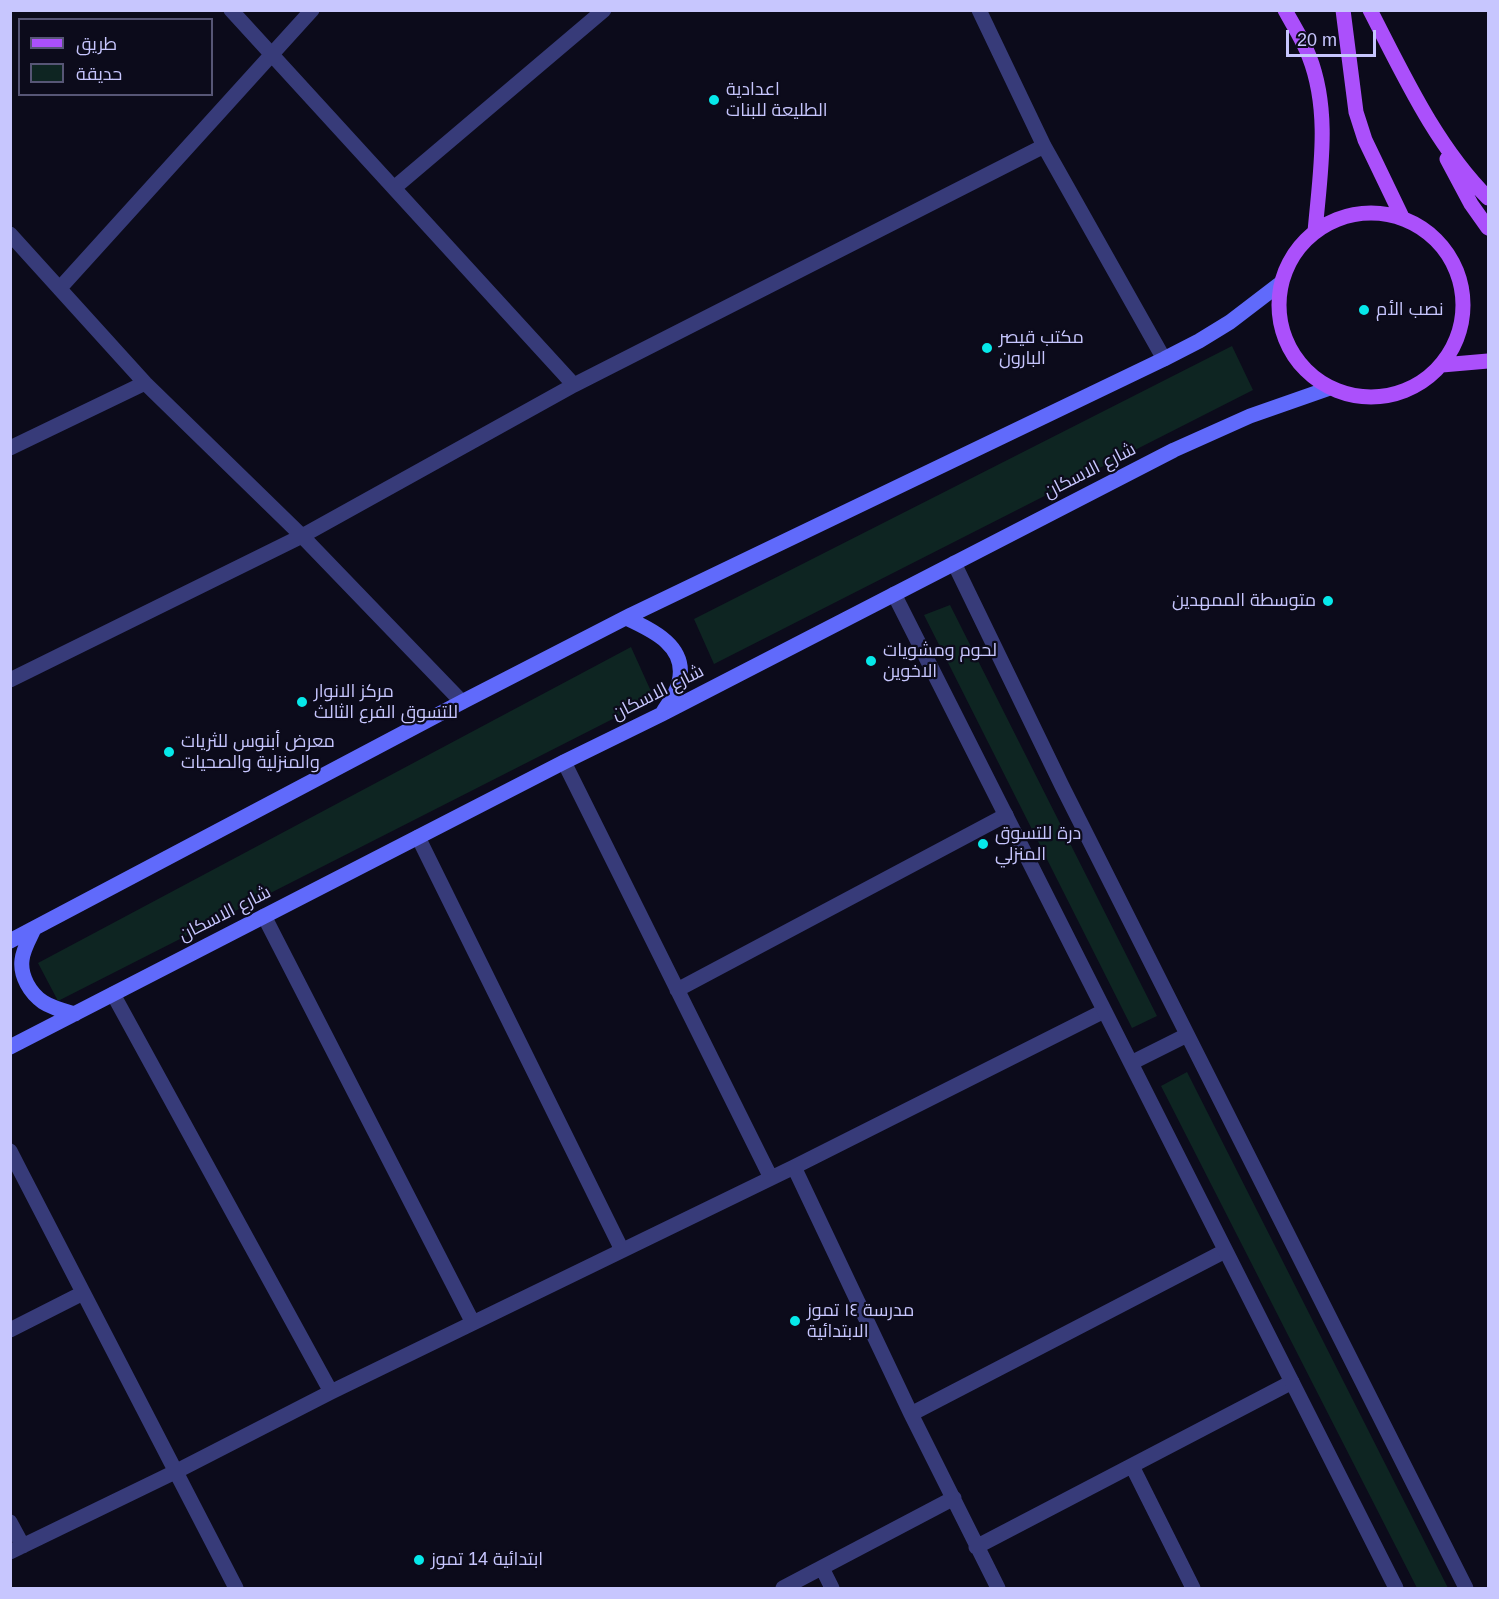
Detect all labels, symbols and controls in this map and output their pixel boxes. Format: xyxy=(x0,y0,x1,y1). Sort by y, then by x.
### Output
legend xyxy=(18,18,213,96)
scale bar xyxy=(1289,18,1379,56)
text: 20 m xyxy=(1297,30,1337,50)
text: طريق xyxy=(76,34,117,54)
text: حديقة xyxy=(76,64,122,84)
place label: اعدادية الطليعة للبنات xyxy=(726,79,828,122)
marker: اعدادية الطليعة للبنات xyxy=(707,93,721,107)
place label: نصب الأم xyxy=(1376,299,1444,321)
marker: نصب الأم xyxy=(1357,303,1371,317)
place label: مكتب قيصر البارون xyxy=(999,327,1084,370)
marker: مكتب قيصر البارون xyxy=(980,341,994,355)
street label: شارع الاسكان xyxy=(1040,439,1140,503)
place label: متوسطة الممهدين xyxy=(1172,590,1316,612)
marker: متوسطة الممهدين xyxy=(1321,594,1335,608)
place label: لحوم ومشويات الاخوين xyxy=(883,640,997,682)
marker: لحوم ومشويات الاخوين xyxy=(864,654,878,668)
street label: شارع الاسكان xyxy=(608,661,708,725)
place label: مركز الانوار للتسوق الفرع الثالث xyxy=(314,681,458,724)
marker: مركز الانوار للتسوق الفرع الثالث xyxy=(295,695,309,709)
place label: معرض أبنوس للثريات والمنزلية والصحيات xyxy=(181,731,335,774)
marker: معرض أبنوس للثريات والمنزلية والصحيات xyxy=(162,745,176,759)
place label: درة للتسوق المنزلي xyxy=(995,823,1081,866)
marker: درة للتسوق المنزلي xyxy=(976,837,990,851)
street label: شارع الاسكان xyxy=(175,882,275,946)
place label: مدرسة ١٤ تموز الابتدائية xyxy=(807,1300,914,1342)
marker: مدرسة ١٤ تموز الابتدائية xyxy=(788,1314,802,1328)
place label: ابتدائية 14 تموز xyxy=(431,1549,543,1571)
marker: ابتدائية 14 تموز xyxy=(412,1553,426,1567)

